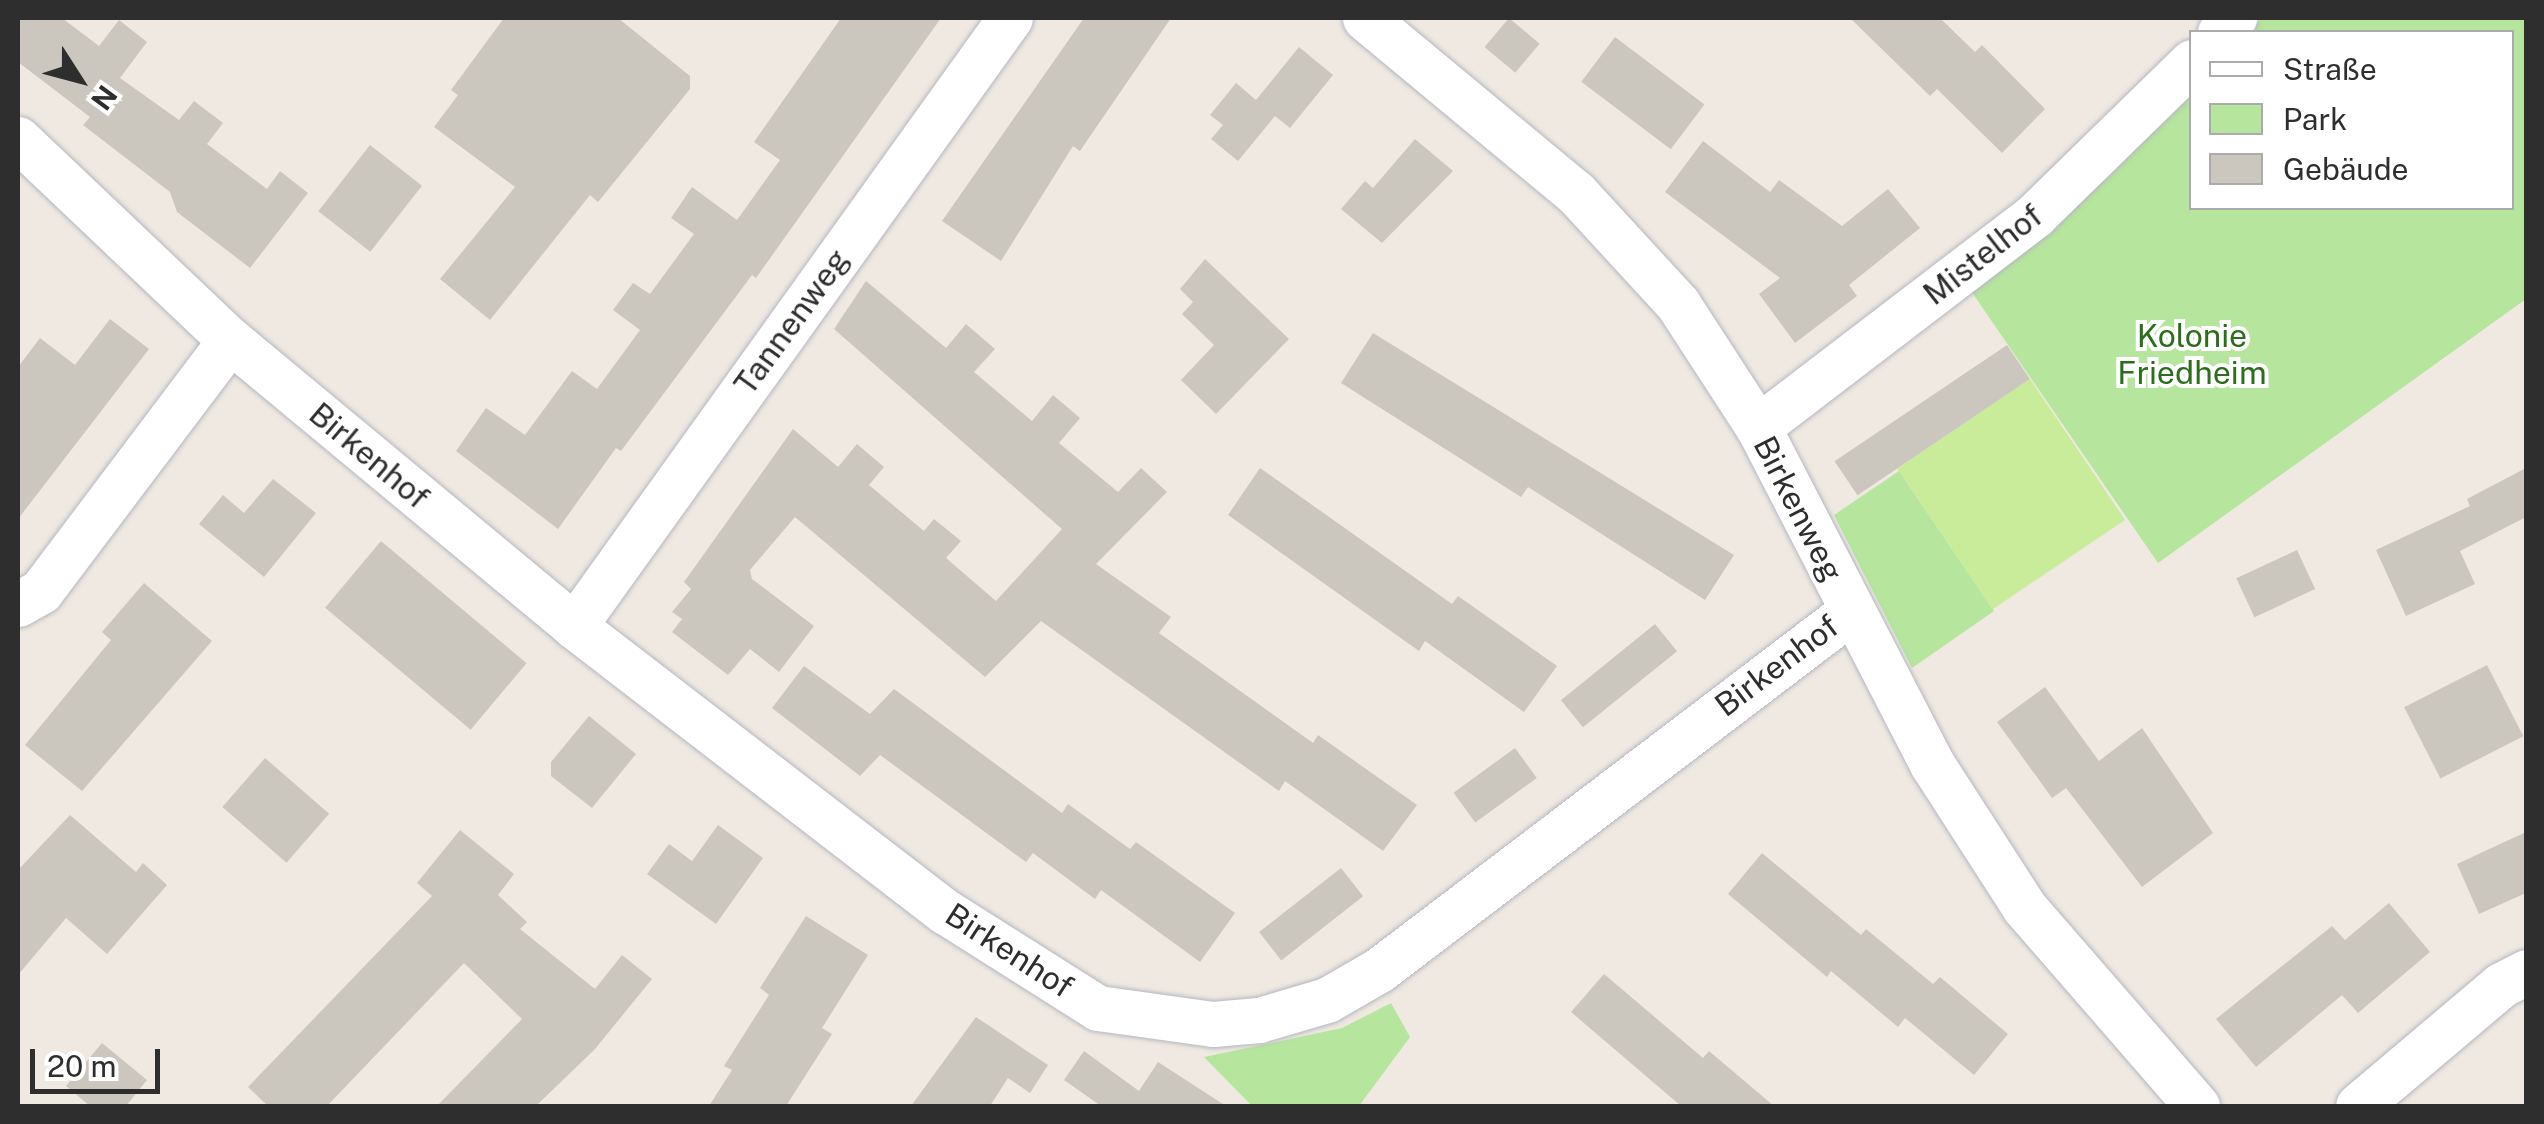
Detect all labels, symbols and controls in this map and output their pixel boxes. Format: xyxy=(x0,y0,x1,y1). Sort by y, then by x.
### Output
north arrow xyxy=(30,30,130,130)
legend xyxy=(2189,30,2514,210)
text: Straße xyxy=(2283,51,2377,87)
text: N xyxy=(85,79,124,116)
text: Park xyxy=(2283,101,2347,137)
text: Gebäude xyxy=(2283,151,2409,187)
street label: Mistelhof xyxy=(1916,197,2050,313)
street label: Tannenweg xyxy=(726,242,858,402)
park label: Kolonie Friedheim xyxy=(2117,318,2267,393)
street label: Birkenhof xyxy=(301,395,437,517)
street label: Birkenweg xyxy=(1745,430,1851,588)
street label: Birkenhof xyxy=(1708,607,1846,725)
street label: Birkenhof xyxy=(938,896,1080,1006)
scale bar xyxy=(35,1029,165,1091)
text: 20 m xyxy=(47,1048,116,1084)

